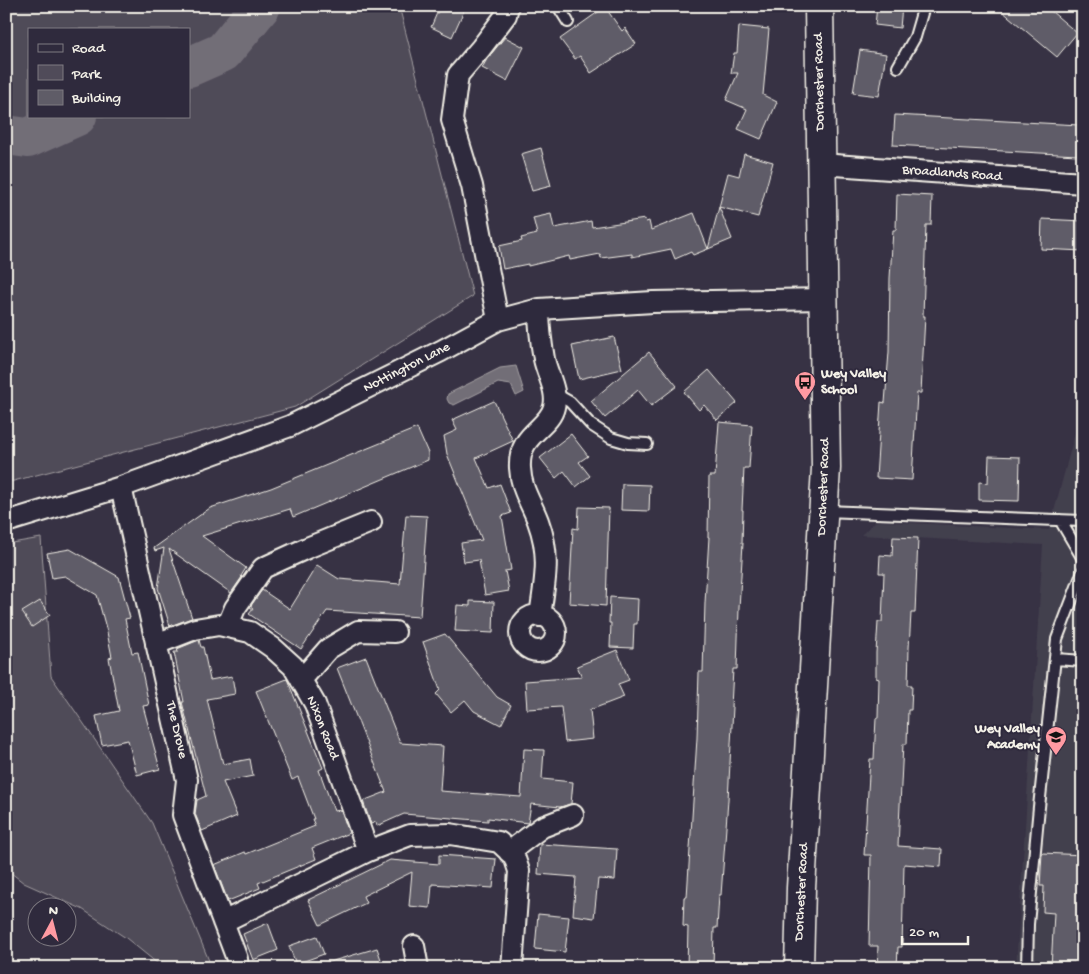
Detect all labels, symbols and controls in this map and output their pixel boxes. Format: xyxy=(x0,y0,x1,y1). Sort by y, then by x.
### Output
legend xyxy=(28,28,190,118)
street label: Dorchester Road xyxy=(811,31,829,132)
text: Road xyxy=(72,40,106,58)
text: Park xyxy=(71,66,102,84)
text: Building xyxy=(71,90,121,108)
street label: Broadlands Road xyxy=(900,162,1004,186)
street label: Nottington Lane xyxy=(361,338,454,397)
place label: Wey Valley School xyxy=(820,366,886,399)
bus stop icon: Wey Valley School xyxy=(793,370,817,401)
street label: Dorchester Road xyxy=(814,436,834,537)
street label: Nixon Road xyxy=(302,694,343,764)
street label: The Drove xyxy=(161,699,191,761)
place label: Wey Valley Academy xyxy=(974,721,1040,754)
school or university icon: Wey Valley Academy xyxy=(1044,725,1068,756)
street label: Dorchester Road xyxy=(791,841,813,942)
north arrow xyxy=(28,896,78,946)
text: N xyxy=(48,903,59,921)
scale bar xyxy=(902,914,968,946)
text: 20 m xyxy=(909,924,939,942)

